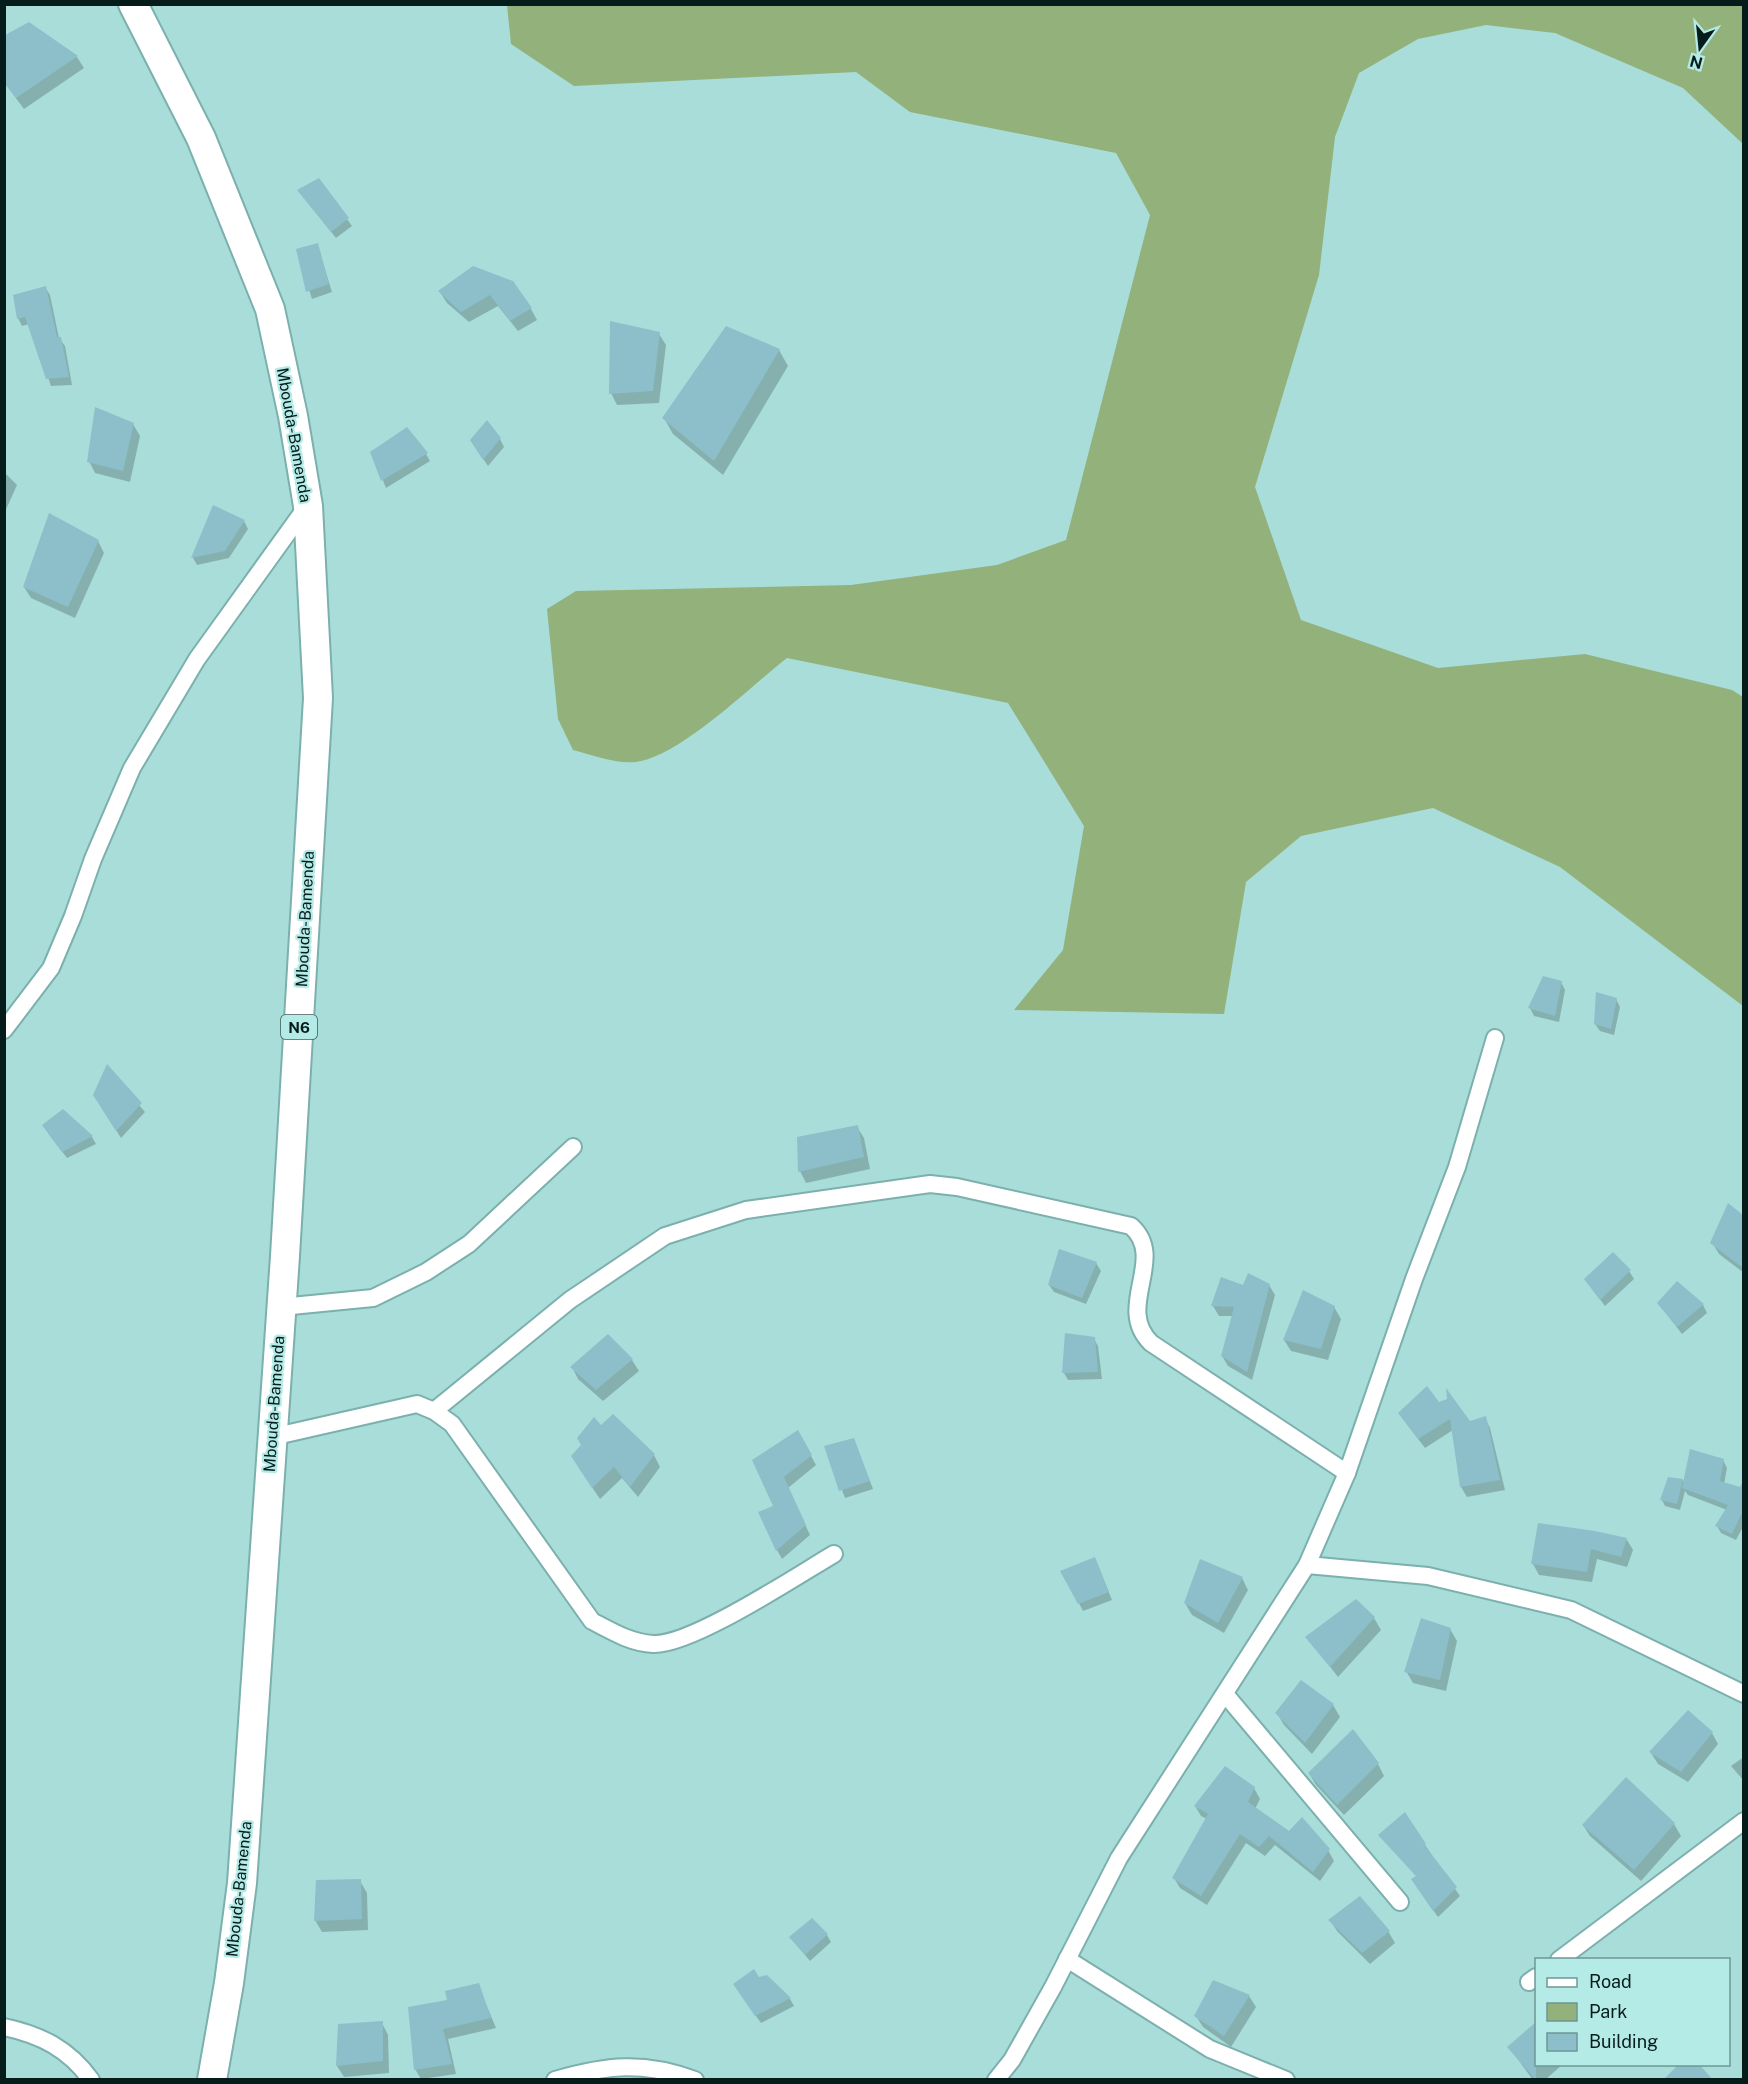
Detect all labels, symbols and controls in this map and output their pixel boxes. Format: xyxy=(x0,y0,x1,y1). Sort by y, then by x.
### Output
north arrow xyxy=(1670,18,1730,78)
text: N xyxy=(1688,51,1705,73)
street label: Mbouda-Bamenda xyxy=(273,366,315,504)
street label: Mbouda-Bamenda xyxy=(292,850,318,988)
road number: N6 xyxy=(281,1015,317,1039)
street label: Mbouda-Bamenda xyxy=(260,1335,288,1473)
street label: Mbouda-Bamenda xyxy=(222,1820,256,1958)
legend xyxy=(1535,1958,1730,2066)
text: Road xyxy=(1589,1971,1632,1992)
text: Park xyxy=(1589,2001,1627,2022)
text: Building xyxy=(1589,2031,1658,2052)

